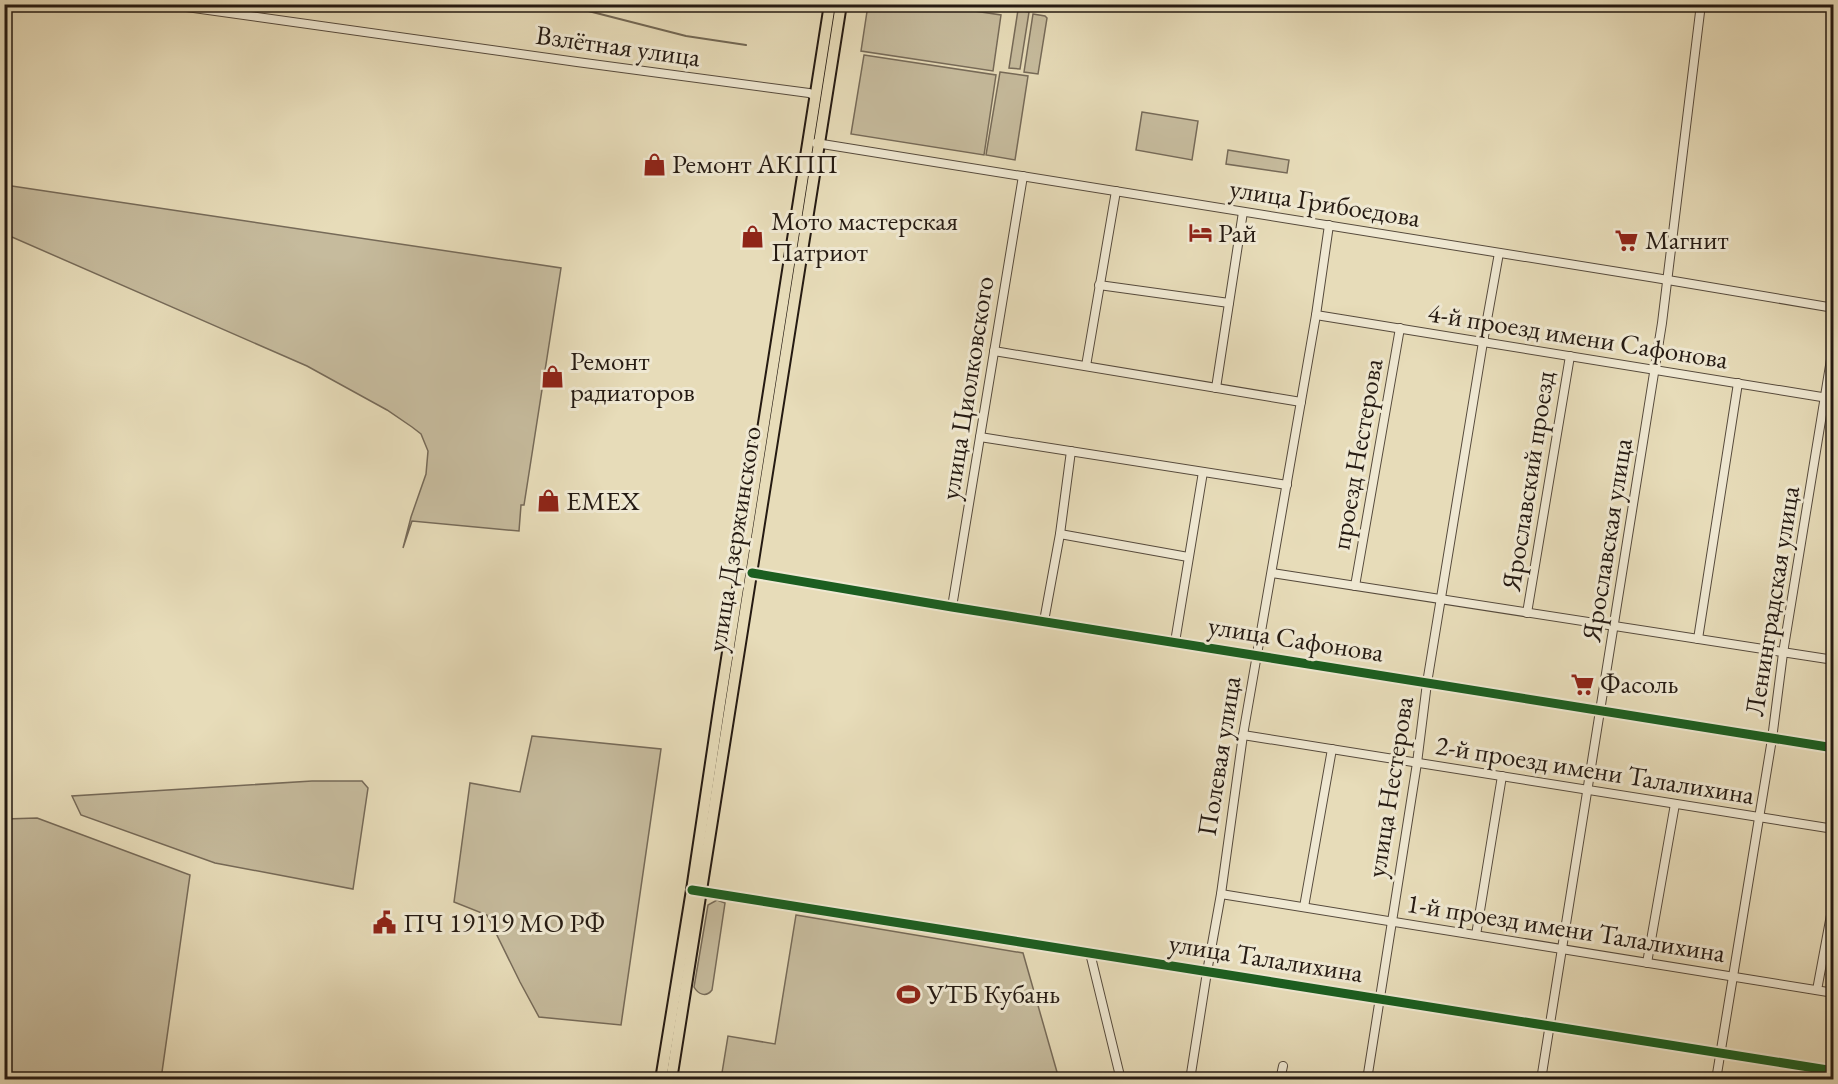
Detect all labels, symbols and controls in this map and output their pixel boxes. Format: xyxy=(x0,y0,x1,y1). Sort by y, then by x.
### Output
street label: Взлётная улица xyxy=(534,17,703,74)
place label: Ремонт АКПП xyxy=(672,146,838,181)
shop icon: Ремонт АКПП xyxy=(641,151,667,177)
street label: улица Грибоедова xyxy=(1227,170,1423,235)
place label: Мото мастерская Патриот xyxy=(771,203,958,269)
place label: Рай xyxy=(1218,215,1257,250)
hotel icon: Рай xyxy=(1187,220,1213,246)
place label: Магнит xyxy=(1645,222,1729,257)
shop icon: Мото мастерская Патриот xyxy=(740,224,766,250)
supermarket icon: Магнит xyxy=(1614,227,1640,253)
street label: улица Циолковского xyxy=(932,274,1001,502)
street label: 4-й проезд имени Сафонова xyxy=(1426,295,1731,377)
place label: Ремонт радиаторов xyxy=(570,343,695,409)
street label: проезд Нестерова xyxy=(1322,355,1391,552)
shop icon: Ремонт радиаторов xyxy=(539,364,565,390)
street label: Ярославский проезд xyxy=(1493,368,1562,594)
street label: улица Дзержинского xyxy=(698,424,769,654)
street label: Ярославская улица xyxy=(1573,436,1640,645)
place label: EMEX xyxy=(566,483,640,518)
street label: Ленинградская улица xyxy=(1736,483,1807,719)
shop icon: EMEX xyxy=(535,488,561,514)
street label: улица Сафонова xyxy=(1206,607,1387,670)
place label: Фасоль xyxy=(1600,666,1678,701)
supermarket icon: Фасоль xyxy=(1569,671,1595,697)
street label: Полевая улица xyxy=(1189,673,1248,838)
street label: улица Нестерова xyxy=(1358,694,1421,880)
street label: 2-й проезд имени Талалихина xyxy=(1433,727,1757,812)
street label: 1-й проезд имени Талалихина xyxy=(1404,885,1728,970)
place label: ПЧ 19119 МО РФ xyxy=(403,905,605,940)
public building icon: ПЧ 19119 МО РФ xyxy=(372,910,398,936)
street label: улица Талалихина xyxy=(1166,925,1366,990)
place label: УТБ Кубань xyxy=(926,976,1060,1011)
sports icon: УТБ Кубань xyxy=(896,981,922,1007)

